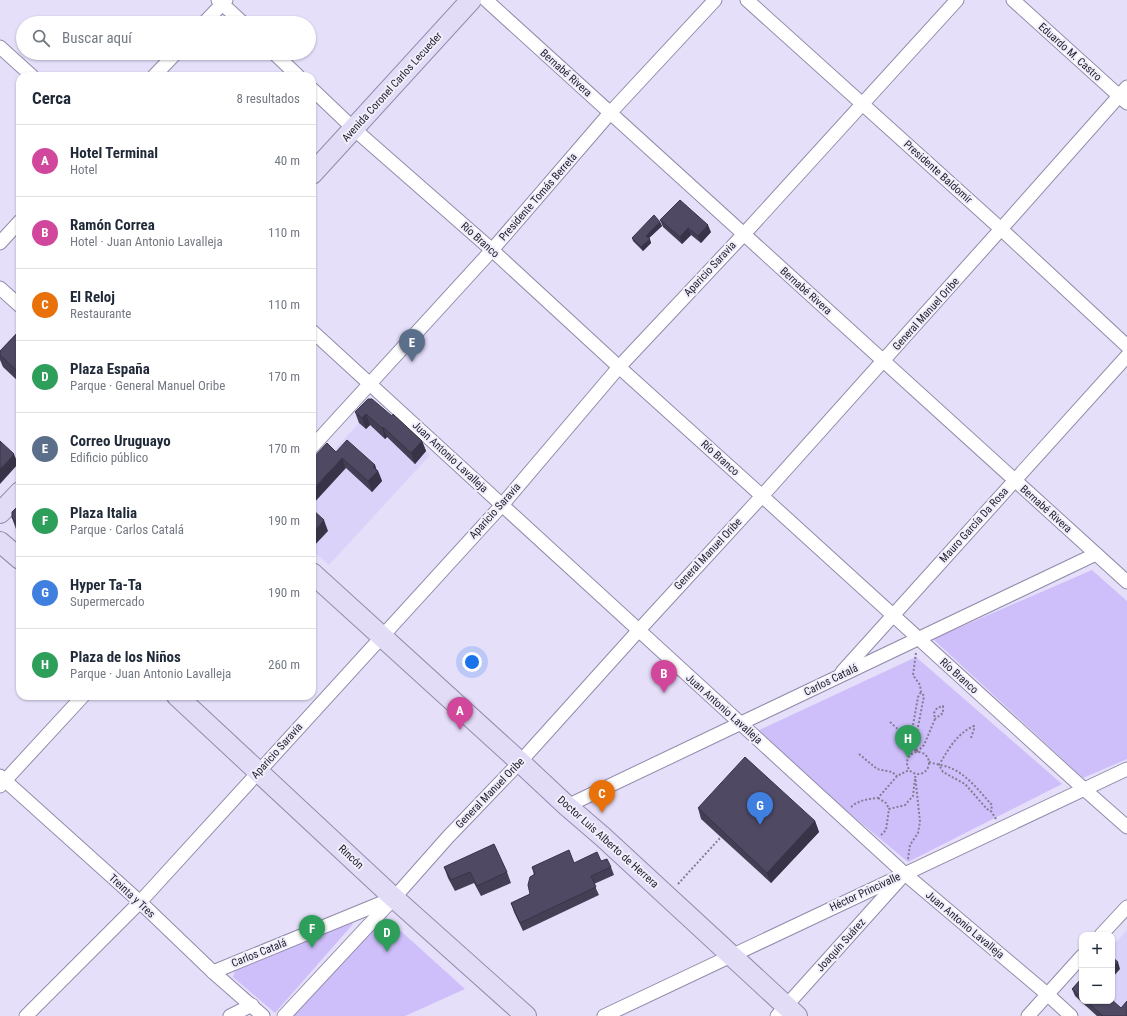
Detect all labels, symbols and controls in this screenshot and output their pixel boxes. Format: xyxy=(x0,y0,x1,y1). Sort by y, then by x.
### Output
search box xyxy=(16,16,316,60)
street label: Eduardo M. Castro xyxy=(1036,20,1105,84)
icon: search xyxy=(30,27,52,49)
text: Buscar aquí xyxy=(62,29,132,47)
street label: Avenida Coronel Carlos Lecueder xyxy=(339,29,445,145)
street label: Bernabé Rivera xyxy=(538,46,594,100)
text: Cerca xyxy=(32,88,71,108)
text: 8 resultados xyxy=(236,91,300,106)
street label: Presidente Baldomir xyxy=(901,138,975,207)
text: Hotel Terminal xyxy=(70,144,158,162)
street label: Presidente Tomás Berreta xyxy=(496,150,580,244)
text: A xyxy=(41,153,49,168)
text: 40 m xyxy=(274,153,300,168)
text: Hotel xyxy=(70,162,98,177)
text: Ramón Correa xyxy=(70,216,155,234)
street label: Río Branco xyxy=(458,220,502,261)
text: B xyxy=(41,225,49,240)
text: 110 m xyxy=(268,225,300,240)
text: Hotel · Juan Antonio Lavalleja xyxy=(70,234,223,249)
street label: Aparicio Saravia xyxy=(681,239,739,299)
street label: Bernabé Rivera xyxy=(778,264,834,318)
street label: General Manuel Oribe xyxy=(890,275,962,353)
text: El Reloj xyxy=(70,288,115,306)
text: C xyxy=(41,297,49,312)
text: 110 m xyxy=(268,297,300,312)
text: Restaurante xyxy=(70,306,131,321)
pin: E xyxy=(399,329,425,362)
text: Plaza España xyxy=(70,360,150,378)
text: D xyxy=(41,369,49,384)
text: 170 m xyxy=(268,369,300,384)
text: Parque · General Manuel Oribe xyxy=(70,378,225,393)
street label: Juan Antonio Lavalleja xyxy=(410,419,490,495)
text: Correo Uruguayo xyxy=(70,432,171,450)
street label: Río Branco xyxy=(698,438,742,479)
text: E xyxy=(42,441,48,456)
text: 170 m xyxy=(268,441,300,456)
text: Edificio público xyxy=(70,450,148,465)
street label: Aparicio Saravia xyxy=(467,481,523,541)
street label: Bernabé Rivera xyxy=(1018,482,1074,536)
street label: Mauro García Da Rosa xyxy=(937,485,1011,565)
text: Plaza Italia xyxy=(70,504,137,522)
text: F xyxy=(42,513,48,528)
text: 190 m xyxy=(268,513,300,528)
street label: General Manuel Oribe xyxy=(672,516,744,592)
text: Parque · Carlos Catalá xyxy=(70,522,184,537)
text: Hyper Ta-Ta xyxy=(70,576,142,594)
text: G xyxy=(41,585,49,600)
text: 190 m xyxy=(268,585,300,600)
text: Supermercado xyxy=(70,594,144,609)
text: Plaza de los Niños xyxy=(70,648,181,666)
your location xyxy=(462,652,482,672)
street label: Río Branco xyxy=(937,656,981,697)
text: H xyxy=(41,657,49,672)
text: 260 m xyxy=(268,657,300,672)
pin: B xyxy=(651,660,677,693)
street label: Carlos Catalá xyxy=(802,661,860,699)
text: Parque · Juan Antonio Lavalleja xyxy=(70,666,231,681)
street label: Juan Antonio Lavalleja xyxy=(683,671,765,747)
pin: A xyxy=(447,697,473,730)
street label: Aparicio Saravia xyxy=(249,721,305,781)
pin: H xyxy=(895,725,921,758)
street label: General Manuel Oribe xyxy=(453,755,527,831)
pin: C xyxy=(589,780,615,813)
pin: G xyxy=(747,792,773,825)
street label: Doctor Luis Alberto de Herrera xyxy=(555,793,661,891)
street label: Rincón xyxy=(336,842,366,872)
street label: Héctor Princivalle xyxy=(828,870,902,914)
street label: Treinta y Tres xyxy=(106,871,158,921)
street label: Juan Antonio Lavalleja xyxy=(923,888,1007,962)
pin: F xyxy=(299,915,325,948)
street label: Joaquín Suárez xyxy=(814,916,868,974)
pin: D xyxy=(374,919,400,952)
map controls xyxy=(1079,932,1115,1004)
button: + xyxy=(1079,932,1115,968)
street label: Carlos Catalá xyxy=(230,936,288,970)
button: − xyxy=(1079,968,1115,1004)

